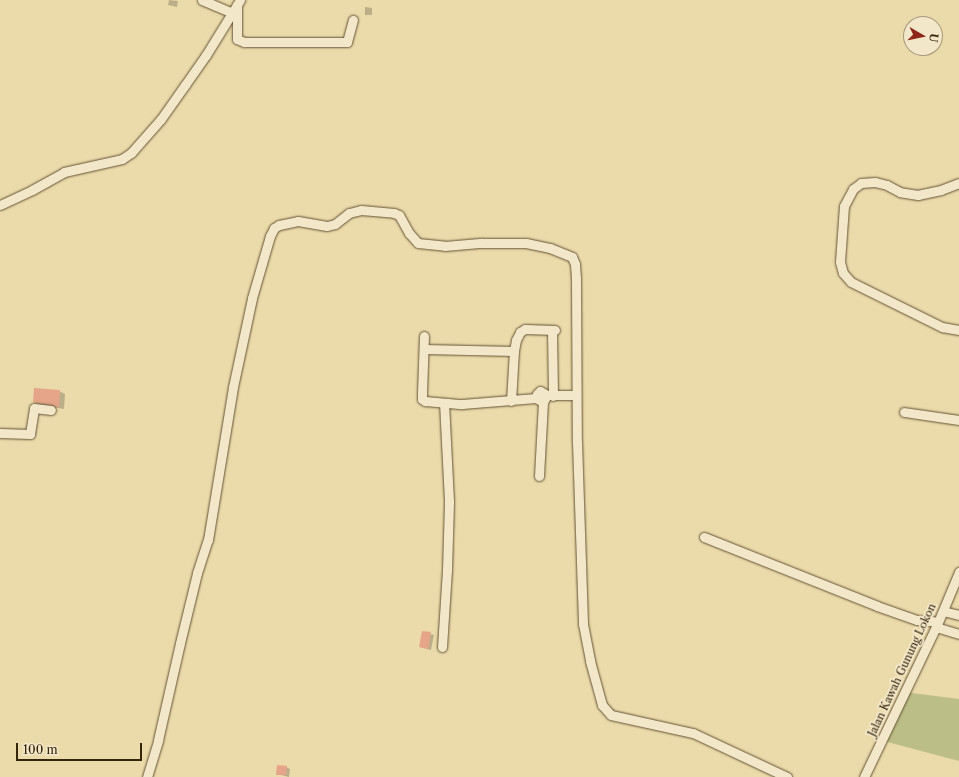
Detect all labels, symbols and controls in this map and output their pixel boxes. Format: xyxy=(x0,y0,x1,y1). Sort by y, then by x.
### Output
north arrow xyxy=(903,16,943,56)
text: U xyxy=(926,32,941,43)
street label: Jalan Kawah Gunung Lokon xyxy=(865,601,939,739)
scale bar xyxy=(18,735,144,761)
text: 100 m xyxy=(23,742,58,757)

